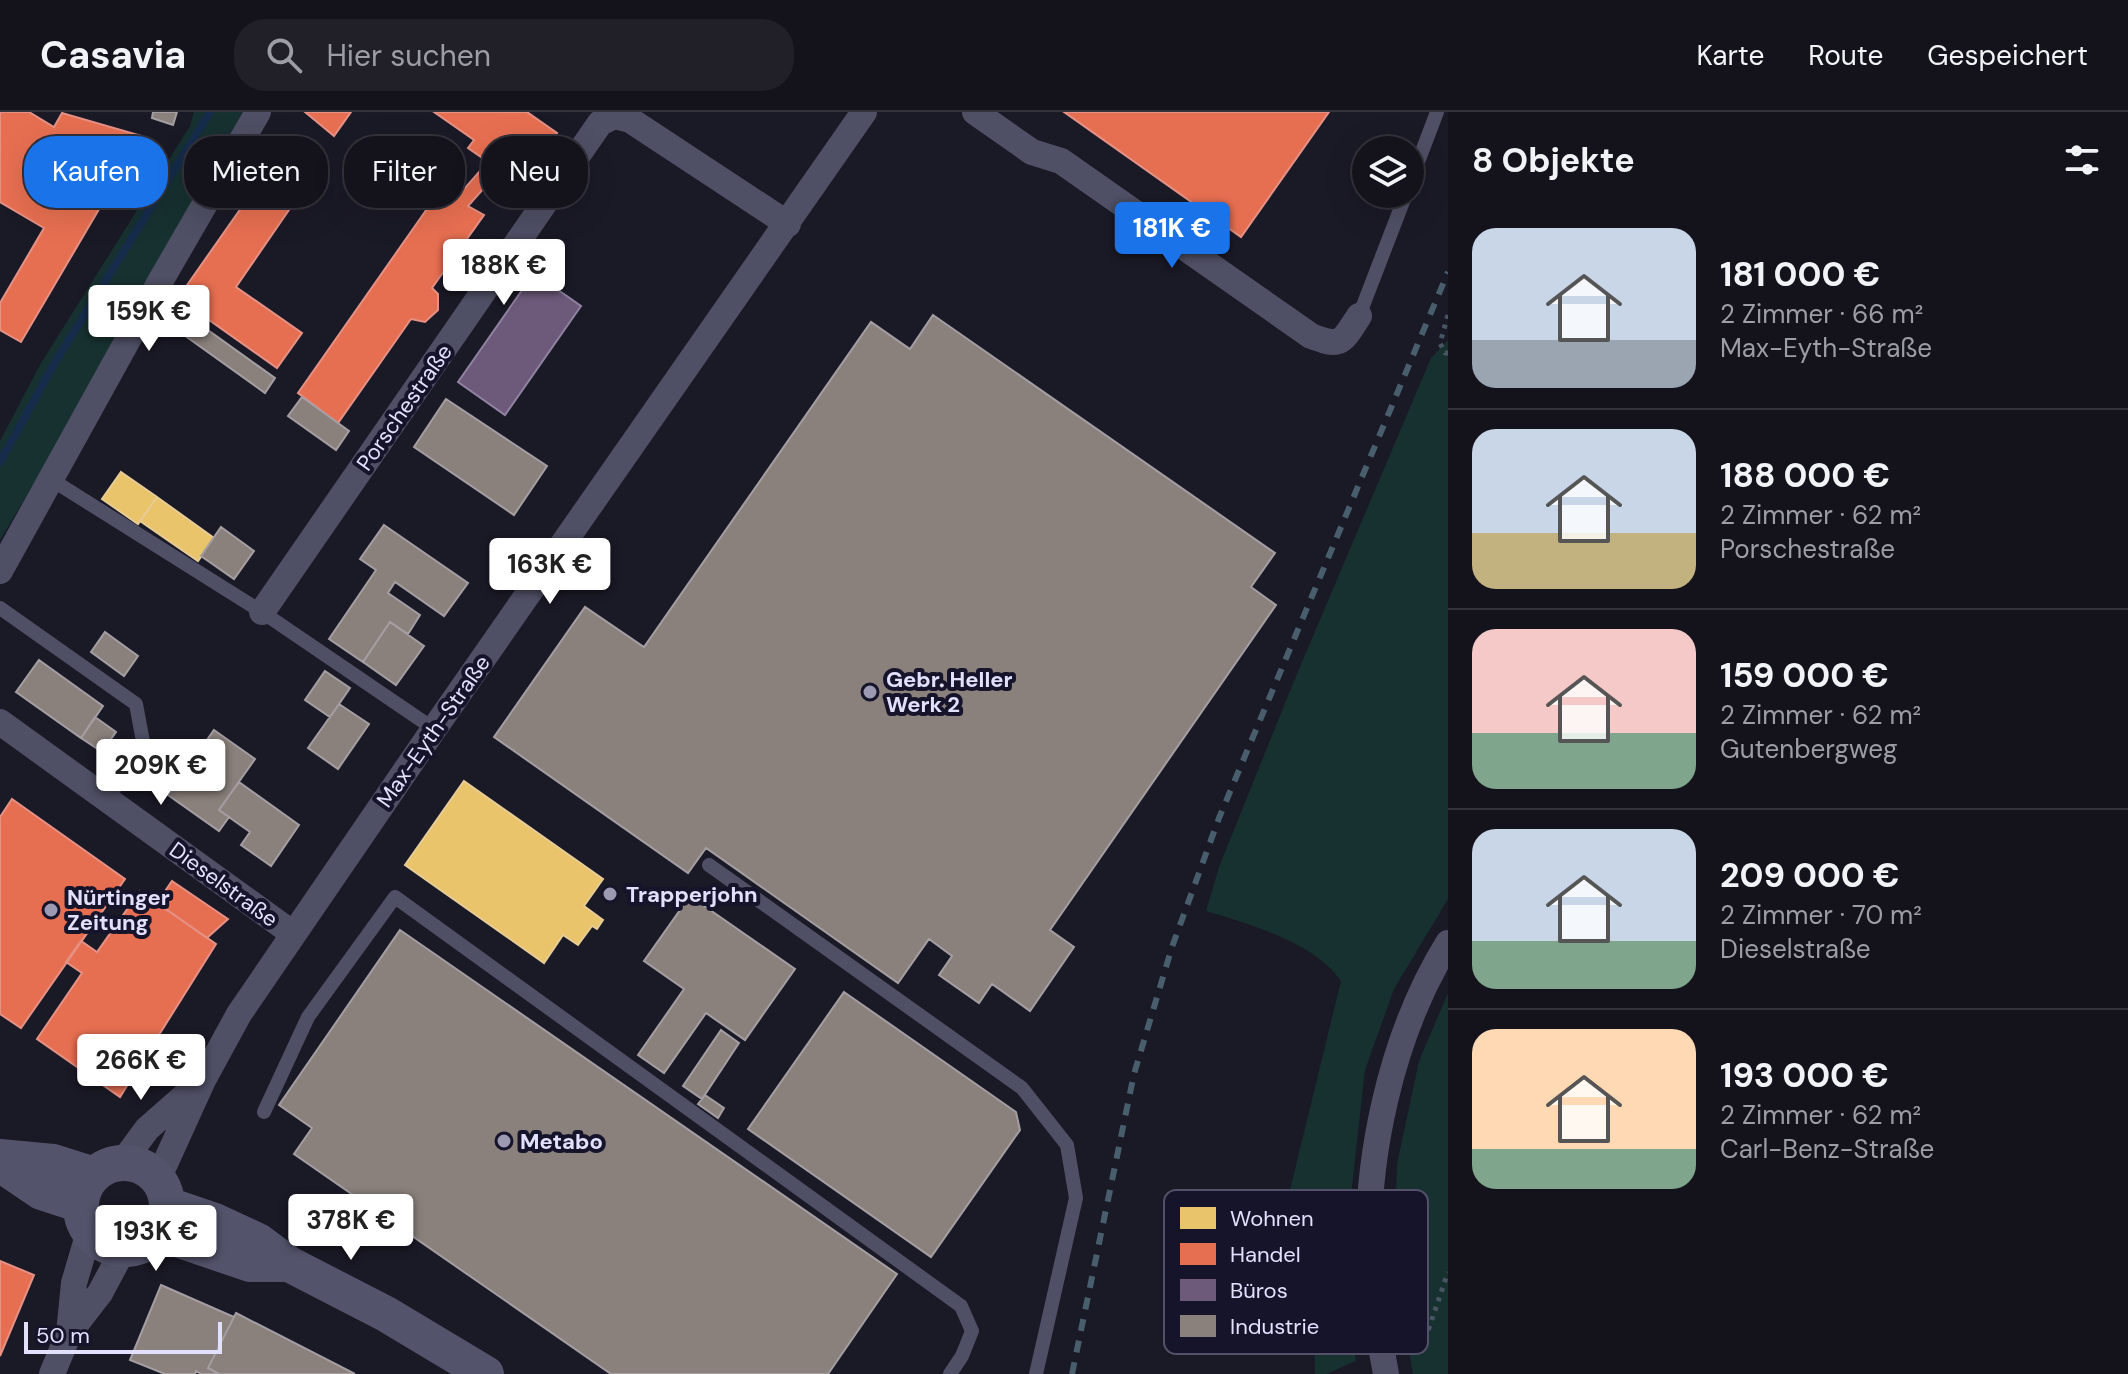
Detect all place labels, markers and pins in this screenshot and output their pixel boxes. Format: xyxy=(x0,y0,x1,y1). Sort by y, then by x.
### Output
pin: 181K € xyxy=(1107,202,1237,270)
pin: 188K € xyxy=(439,239,569,307)
pin: 159K € xyxy=(84,285,214,353)
pin: 163K € xyxy=(485,538,615,606)
place label: Gebr. Heller Werk 2 xyxy=(886,665,1013,719)
marker: Gebr. Heller Werk 2 xyxy=(861,683,879,701)
pin: 209K € xyxy=(96,739,226,807)
place label: Trapperjohn xyxy=(626,880,758,909)
place label: Nürtinger Zeitung xyxy=(67,883,170,937)
marker: Trapperjohn xyxy=(601,885,619,903)
marker: Nürtinger Zeitung xyxy=(42,901,60,919)
pin: 266K € xyxy=(76,1034,206,1102)
place label: Metabo xyxy=(520,1127,603,1156)
marker: Metabo xyxy=(495,1132,513,1150)
pin: 378K € xyxy=(286,1194,416,1262)
pin: 193K € xyxy=(91,1205,221,1273)

